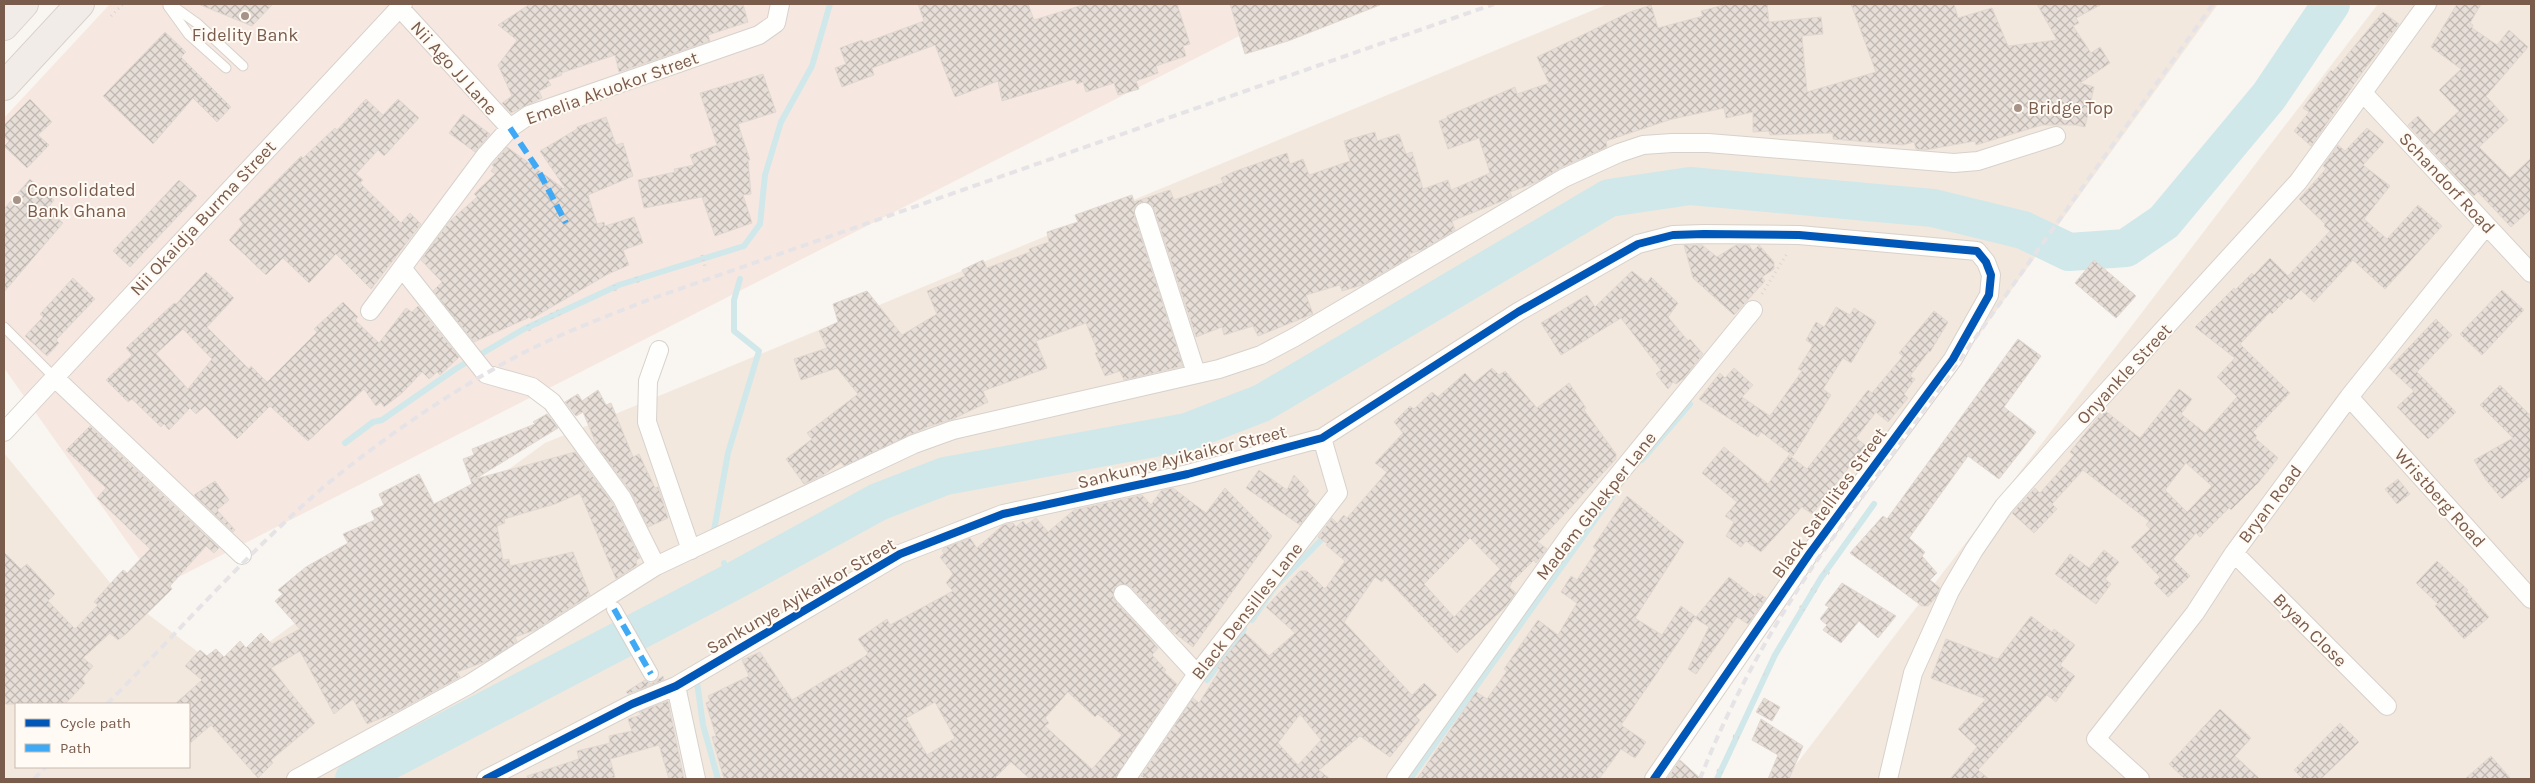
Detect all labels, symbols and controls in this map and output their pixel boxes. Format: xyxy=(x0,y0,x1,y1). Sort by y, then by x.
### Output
marker: Fidelity Bank xyxy=(239,10,251,22)
street label: Nii Ago JJ Lane xyxy=(406,16,502,120)
place label: Fidelity Bank xyxy=(192,24,298,46)
street label: Emelia Akuokor Street xyxy=(523,46,702,129)
place label: Bridge Top xyxy=(2028,97,2113,119)
marker: Bridge Top xyxy=(2012,102,2024,114)
street label: Schandorf Road xyxy=(2394,128,2500,238)
street label: Nii Okaidja Burma Street xyxy=(125,136,281,300)
place label: Consolidated Bank Ghana xyxy=(27,179,136,222)
marker: Consolidated Bank Ghana xyxy=(11,194,23,206)
street label: Onyankle Street xyxy=(2072,319,2176,429)
street label: Sankunye Ayikaikor Street xyxy=(1075,420,1289,494)
street label: Black Satellites Street xyxy=(1767,423,1891,583)
street label: Madam Gblekper Lane xyxy=(1531,427,1661,585)
street label: Wristberg Road xyxy=(2390,444,2490,552)
street label: Bryan Road xyxy=(2233,460,2307,548)
street label: Sankunye Ayikaikor Street xyxy=(703,533,900,659)
street label: Black Densilles Lane xyxy=(1187,538,1307,684)
street label: Bryan Close xyxy=(2268,588,2352,672)
legend xyxy=(15,703,190,768)
text: Cycle path xyxy=(60,714,131,732)
text: Path xyxy=(60,739,91,757)

